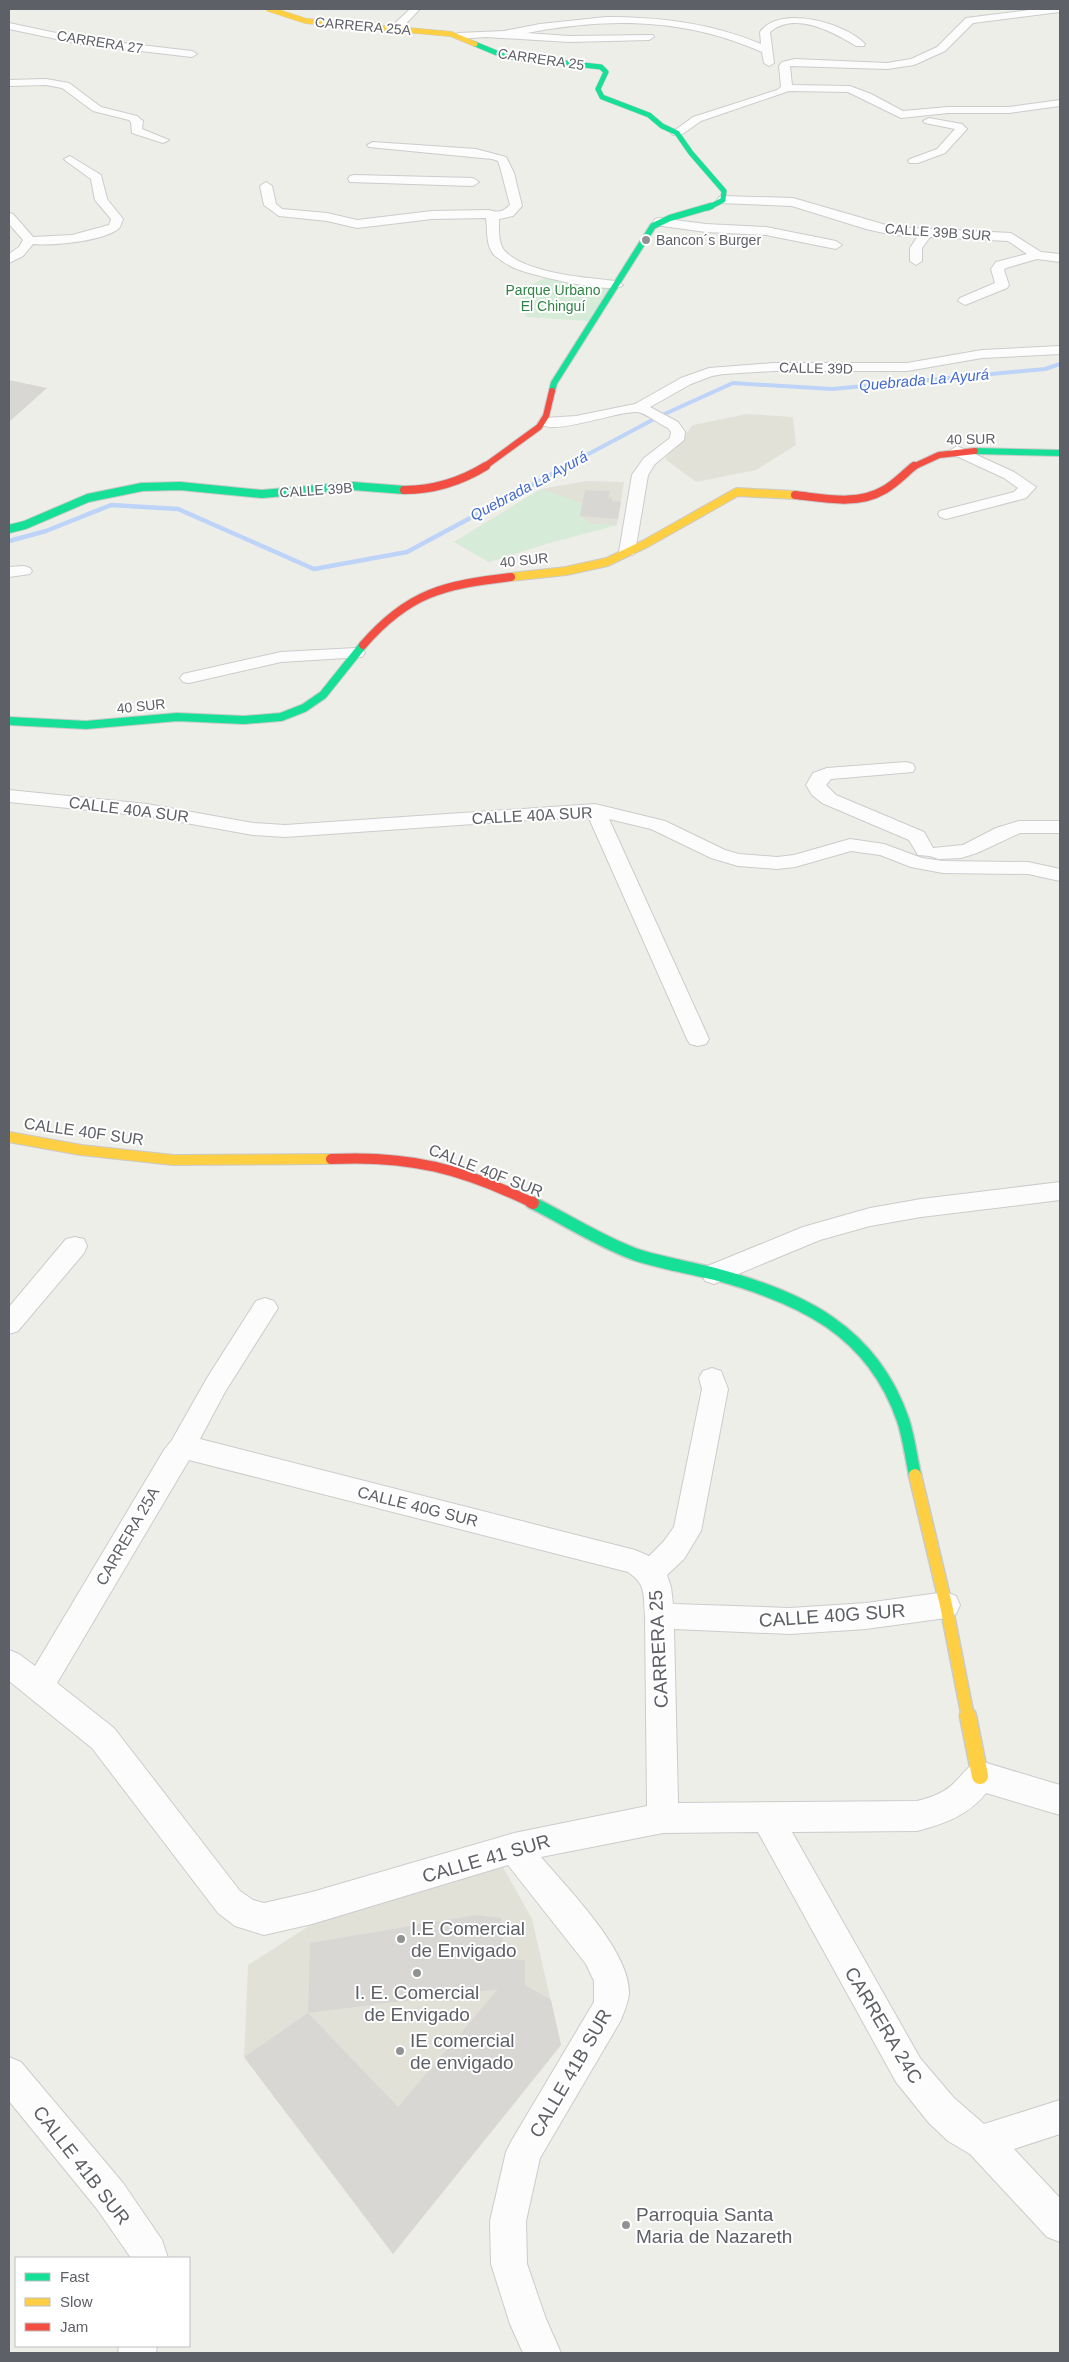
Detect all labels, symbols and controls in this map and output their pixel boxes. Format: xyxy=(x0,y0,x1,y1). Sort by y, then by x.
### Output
street label: CARRERA 25A xyxy=(314,14,412,38)
street label: CARRERA 27 xyxy=(56,27,144,57)
street label: CARRERA 25 xyxy=(497,45,585,73)
street label: CALLE 39B SUR xyxy=(884,220,992,244)
place label: Bancon´s Burger xyxy=(656,232,761,248)
marker: Bancon´s Burger xyxy=(640,234,652,246)
park label: Parque Urbano El Chinguí xyxy=(506,282,601,314)
street label: CALLE 39D xyxy=(779,359,853,377)
water label: Quebrada La Ayurá xyxy=(858,365,990,394)
street label: 40 SUR xyxy=(946,431,996,447)
water label: Quebrada La Ayurá xyxy=(467,447,590,524)
street label: CALLE 39B xyxy=(279,479,353,501)
street label: 40 SUR xyxy=(499,549,549,571)
street label: 40 SUR xyxy=(116,695,166,717)
street label: CALLE 40A SUR xyxy=(68,794,190,825)
street label: CALLE 40A SUR xyxy=(471,804,593,827)
street label: CALLE 40F SUR xyxy=(23,1115,145,1148)
street label: CALLE 40F SUR xyxy=(426,1141,545,1200)
street label: CALLE 40G SUR xyxy=(356,1483,480,1530)
street label: CARRERA 25A xyxy=(93,1484,163,1588)
street label: CARRERA 25 xyxy=(645,1589,672,1709)
street label: CALLE 40G SUR xyxy=(758,1600,906,1631)
street label: CALLE 41 SUR xyxy=(420,1830,552,1887)
place label: I.E Comercial de Envigado xyxy=(411,1918,525,1961)
marker: I.E Comercial de Envigado xyxy=(395,1933,407,1945)
street label: CARRERA 24C xyxy=(841,1963,927,2087)
marker: I. E. Comercial de Envigado xyxy=(411,1967,423,1979)
place label: I. E. Comercial de Envigado xyxy=(355,1982,479,2025)
street label: CALLE 41B SUR xyxy=(525,2005,616,2141)
place label: IE comercial de envigado xyxy=(410,2030,515,2073)
marker: IE comercial de envigado xyxy=(394,2045,406,2057)
street label: CALLE 41B SUR xyxy=(29,2102,134,2229)
place label: Parroquia Santa Maria de Nazareth xyxy=(636,2204,792,2247)
marker: Parroquia Santa Maria de Nazareth xyxy=(620,2219,632,2231)
legend xyxy=(15,2257,190,2347)
text: Fast xyxy=(60,2268,90,2285)
text: Slow xyxy=(60,2293,93,2310)
text: Jam xyxy=(60,2318,88,2335)

